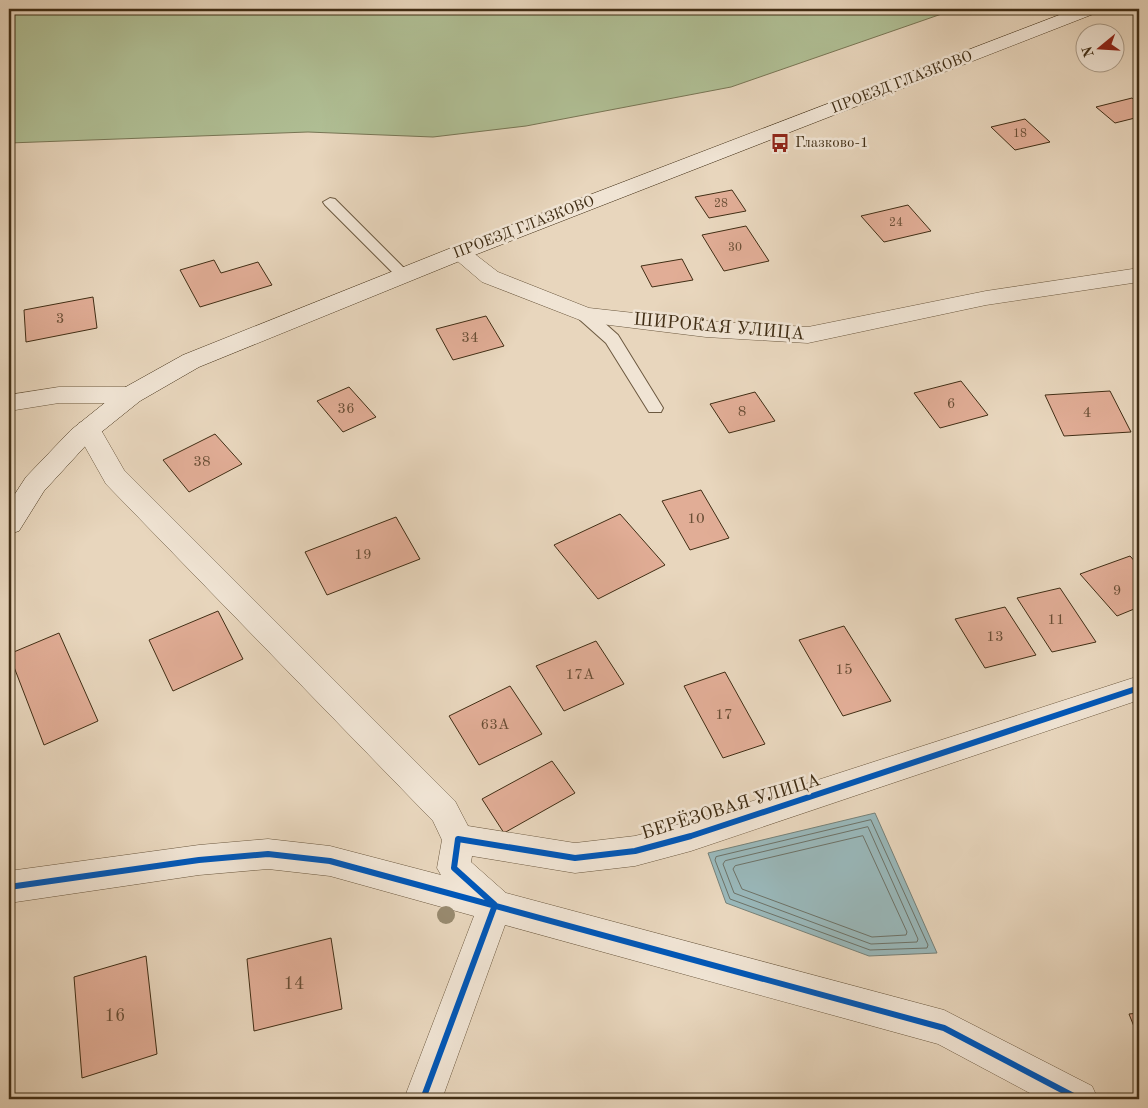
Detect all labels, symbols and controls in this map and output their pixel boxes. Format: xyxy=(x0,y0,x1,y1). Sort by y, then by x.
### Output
north arrow xyxy=(1076,22,1126,72)
text: N xyxy=(1080,44,1097,59)
street label: ПРОЕЗД ГЛАЗКОВО xyxy=(829,49,975,117)
house number: 18 xyxy=(1013,128,1027,140)
bus stop icon: Глазково-1 xyxy=(769,132,791,154)
place label: Глазково-1 xyxy=(795,136,869,151)
street label: ПРОЕЗД ГЛАЗКОВО xyxy=(451,194,597,262)
house number: 28 xyxy=(714,198,728,210)
house number: 24 xyxy=(889,217,903,229)
house number: 30 xyxy=(728,242,742,254)
street label: ШИРОКАЯ УЛИЦА xyxy=(633,311,806,343)
house number: 3 xyxy=(56,312,64,327)
house number: 34 xyxy=(461,331,479,346)
house number: 6 xyxy=(947,397,955,412)
house number: 36 xyxy=(337,402,355,417)
house number: 8 xyxy=(738,405,746,420)
house number: 4 xyxy=(1083,406,1091,421)
house number: 38 xyxy=(193,455,211,470)
house number: 10 xyxy=(687,512,705,527)
house number: 19 xyxy=(354,548,372,563)
house number: 9 xyxy=(1113,584,1121,599)
house number: 11 xyxy=(1047,613,1065,628)
house number: 13 xyxy=(986,630,1004,645)
house number: 15 xyxy=(835,663,853,678)
house number: 17А xyxy=(566,668,595,683)
house number: 17 xyxy=(715,708,733,723)
house number: 63А xyxy=(481,718,510,733)
street label: БЕРЁЗОВАЯ УЛИЦА xyxy=(639,768,823,843)
house number: 14 xyxy=(284,975,304,993)
house number: 16 xyxy=(105,1007,125,1025)

